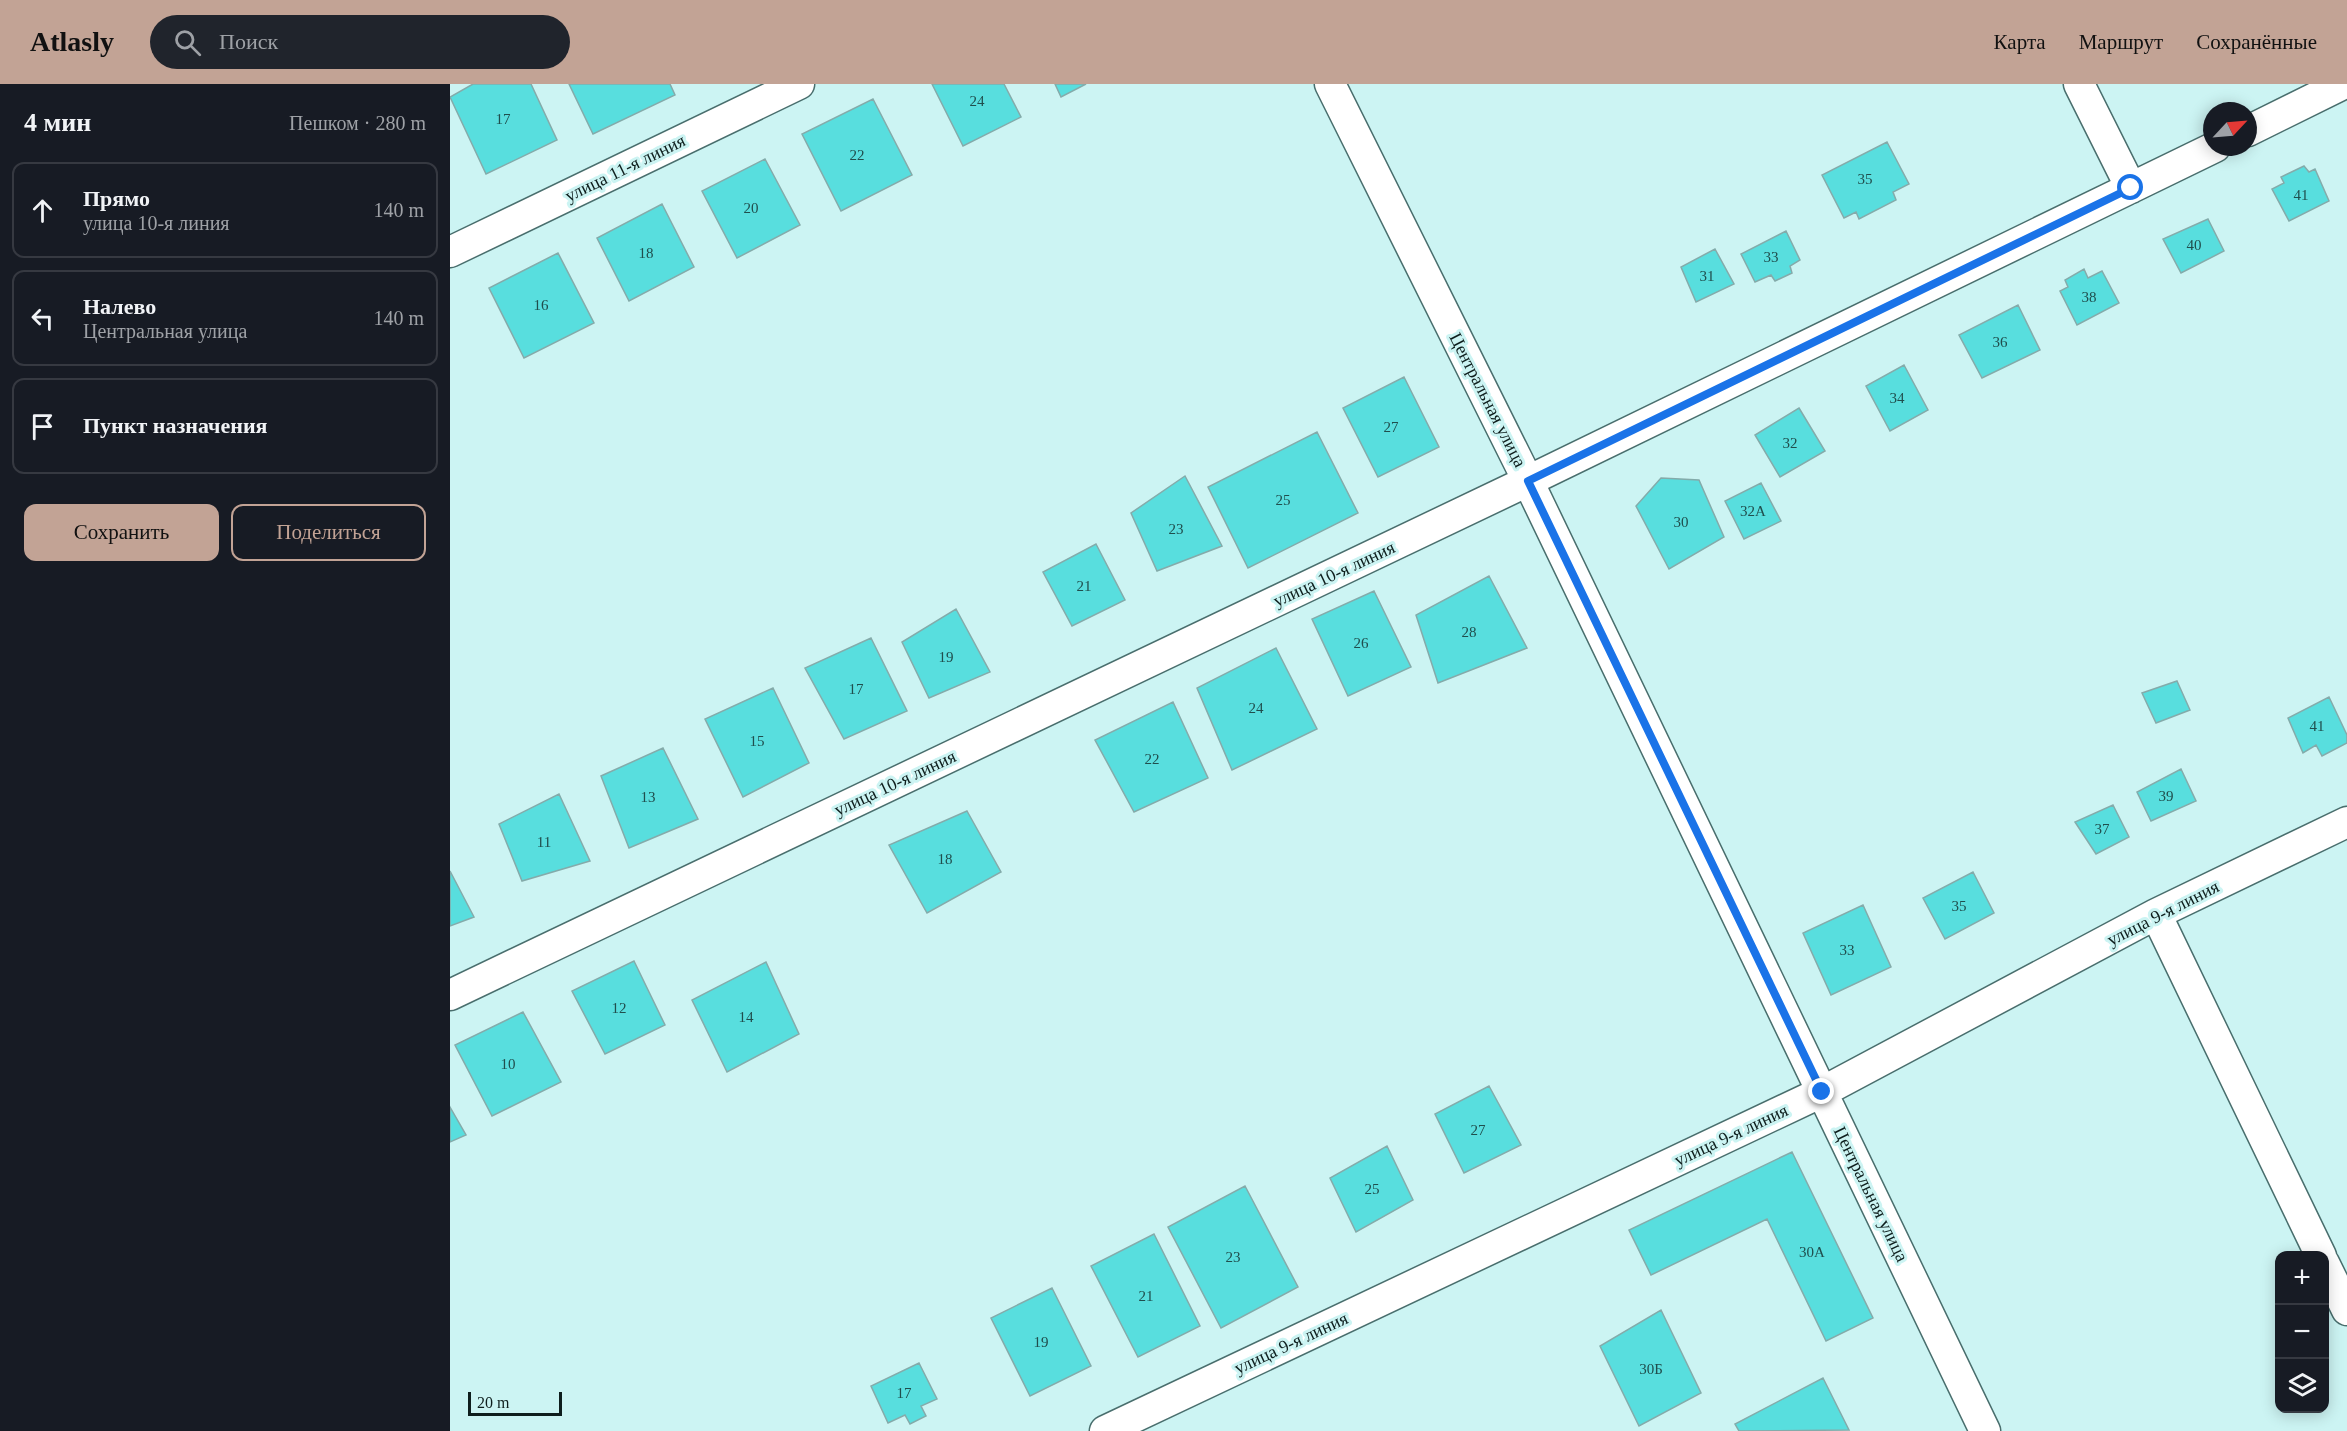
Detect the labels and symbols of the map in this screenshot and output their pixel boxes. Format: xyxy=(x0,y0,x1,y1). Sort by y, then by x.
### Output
house number: 24 xyxy=(970,93,985,109)
north arrow xyxy=(2203,102,2257,156)
house number: 17 xyxy=(496,111,511,127)
street label: улица 11-я линия xyxy=(562,130,688,206)
house number: 22 xyxy=(850,147,865,163)
house number: 35 xyxy=(1858,171,1873,187)
route start xyxy=(2117,174,2143,200)
house number: 41 xyxy=(2294,187,2309,203)
house number: 20 xyxy=(744,200,759,216)
house number: 40 xyxy=(2187,237,2202,253)
house number: 18 xyxy=(639,245,654,261)
house number: 33 xyxy=(1764,249,1779,265)
house number: 31 xyxy=(1700,268,1715,284)
house number: 38 xyxy=(2082,289,2097,305)
house number: 16 xyxy=(534,297,549,313)
street label: Центральная улица xyxy=(1446,330,1530,470)
house number: 36 xyxy=(1993,334,2008,350)
house number: 34 xyxy=(1890,390,1905,406)
house number: 27 xyxy=(1384,419,1399,435)
house number: 32 xyxy=(1783,435,1798,451)
house number: 25 xyxy=(1276,492,1291,508)
house number: 32А xyxy=(1740,503,1766,519)
house number: 30 xyxy=(1674,514,1689,530)
house number: 23 xyxy=(1169,521,1184,537)
street label: улица 10-я линия xyxy=(1270,537,1398,611)
house number: 21 xyxy=(1077,578,1092,594)
house number: 28 xyxy=(1462,624,1477,640)
house number: 26 xyxy=(1354,635,1369,651)
house number: 19 xyxy=(939,649,954,665)
house number: 17 xyxy=(849,681,864,697)
house number: 24 xyxy=(1249,700,1264,716)
house number: 41 xyxy=(2310,718,2325,734)
house number: 15 xyxy=(750,733,765,749)
street label: улица 10-я линия xyxy=(831,746,959,820)
house number: 22 xyxy=(1145,751,1160,767)
house number: 39 xyxy=(2159,788,2174,804)
house number: 13 xyxy=(641,789,656,805)
house number: 37 xyxy=(2095,821,2110,837)
house number: 11 xyxy=(537,834,551,850)
house number: 18 xyxy=(938,851,953,867)
street label: улица 9-я линия xyxy=(2104,876,2222,950)
house number: 35 xyxy=(1952,898,1967,914)
house number: 33 xyxy=(1840,942,1855,958)
house number: 12 xyxy=(612,1000,627,1016)
house number: 14 xyxy=(739,1009,754,1025)
house number: 10 xyxy=(501,1056,516,1072)
route end xyxy=(1808,1078,1834,1104)
street label: улица 9-я линия xyxy=(1671,1100,1791,1170)
house number: 27 xyxy=(1471,1122,1486,1138)
street label: Центральная улица xyxy=(1830,1123,1912,1265)
house number: 25 xyxy=(1365,1181,1380,1197)
house number: 30А xyxy=(1799,1244,1825,1260)
house number: 23 xyxy=(1226,1249,1241,1265)
house number: 21 xyxy=(1139,1288,1154,1304)
street label: улица 9-я линия xyxy=(1231,1308,1351,1378)
house number: 19 xyxy=(1034,1334,1049,1350)
house number: 30Б xyxy=(1639,1361,1663,1377)
house number: 17 xyxy=(897,1385,912,1401)
scale bar xyxy=(468,1389,562,1416)

